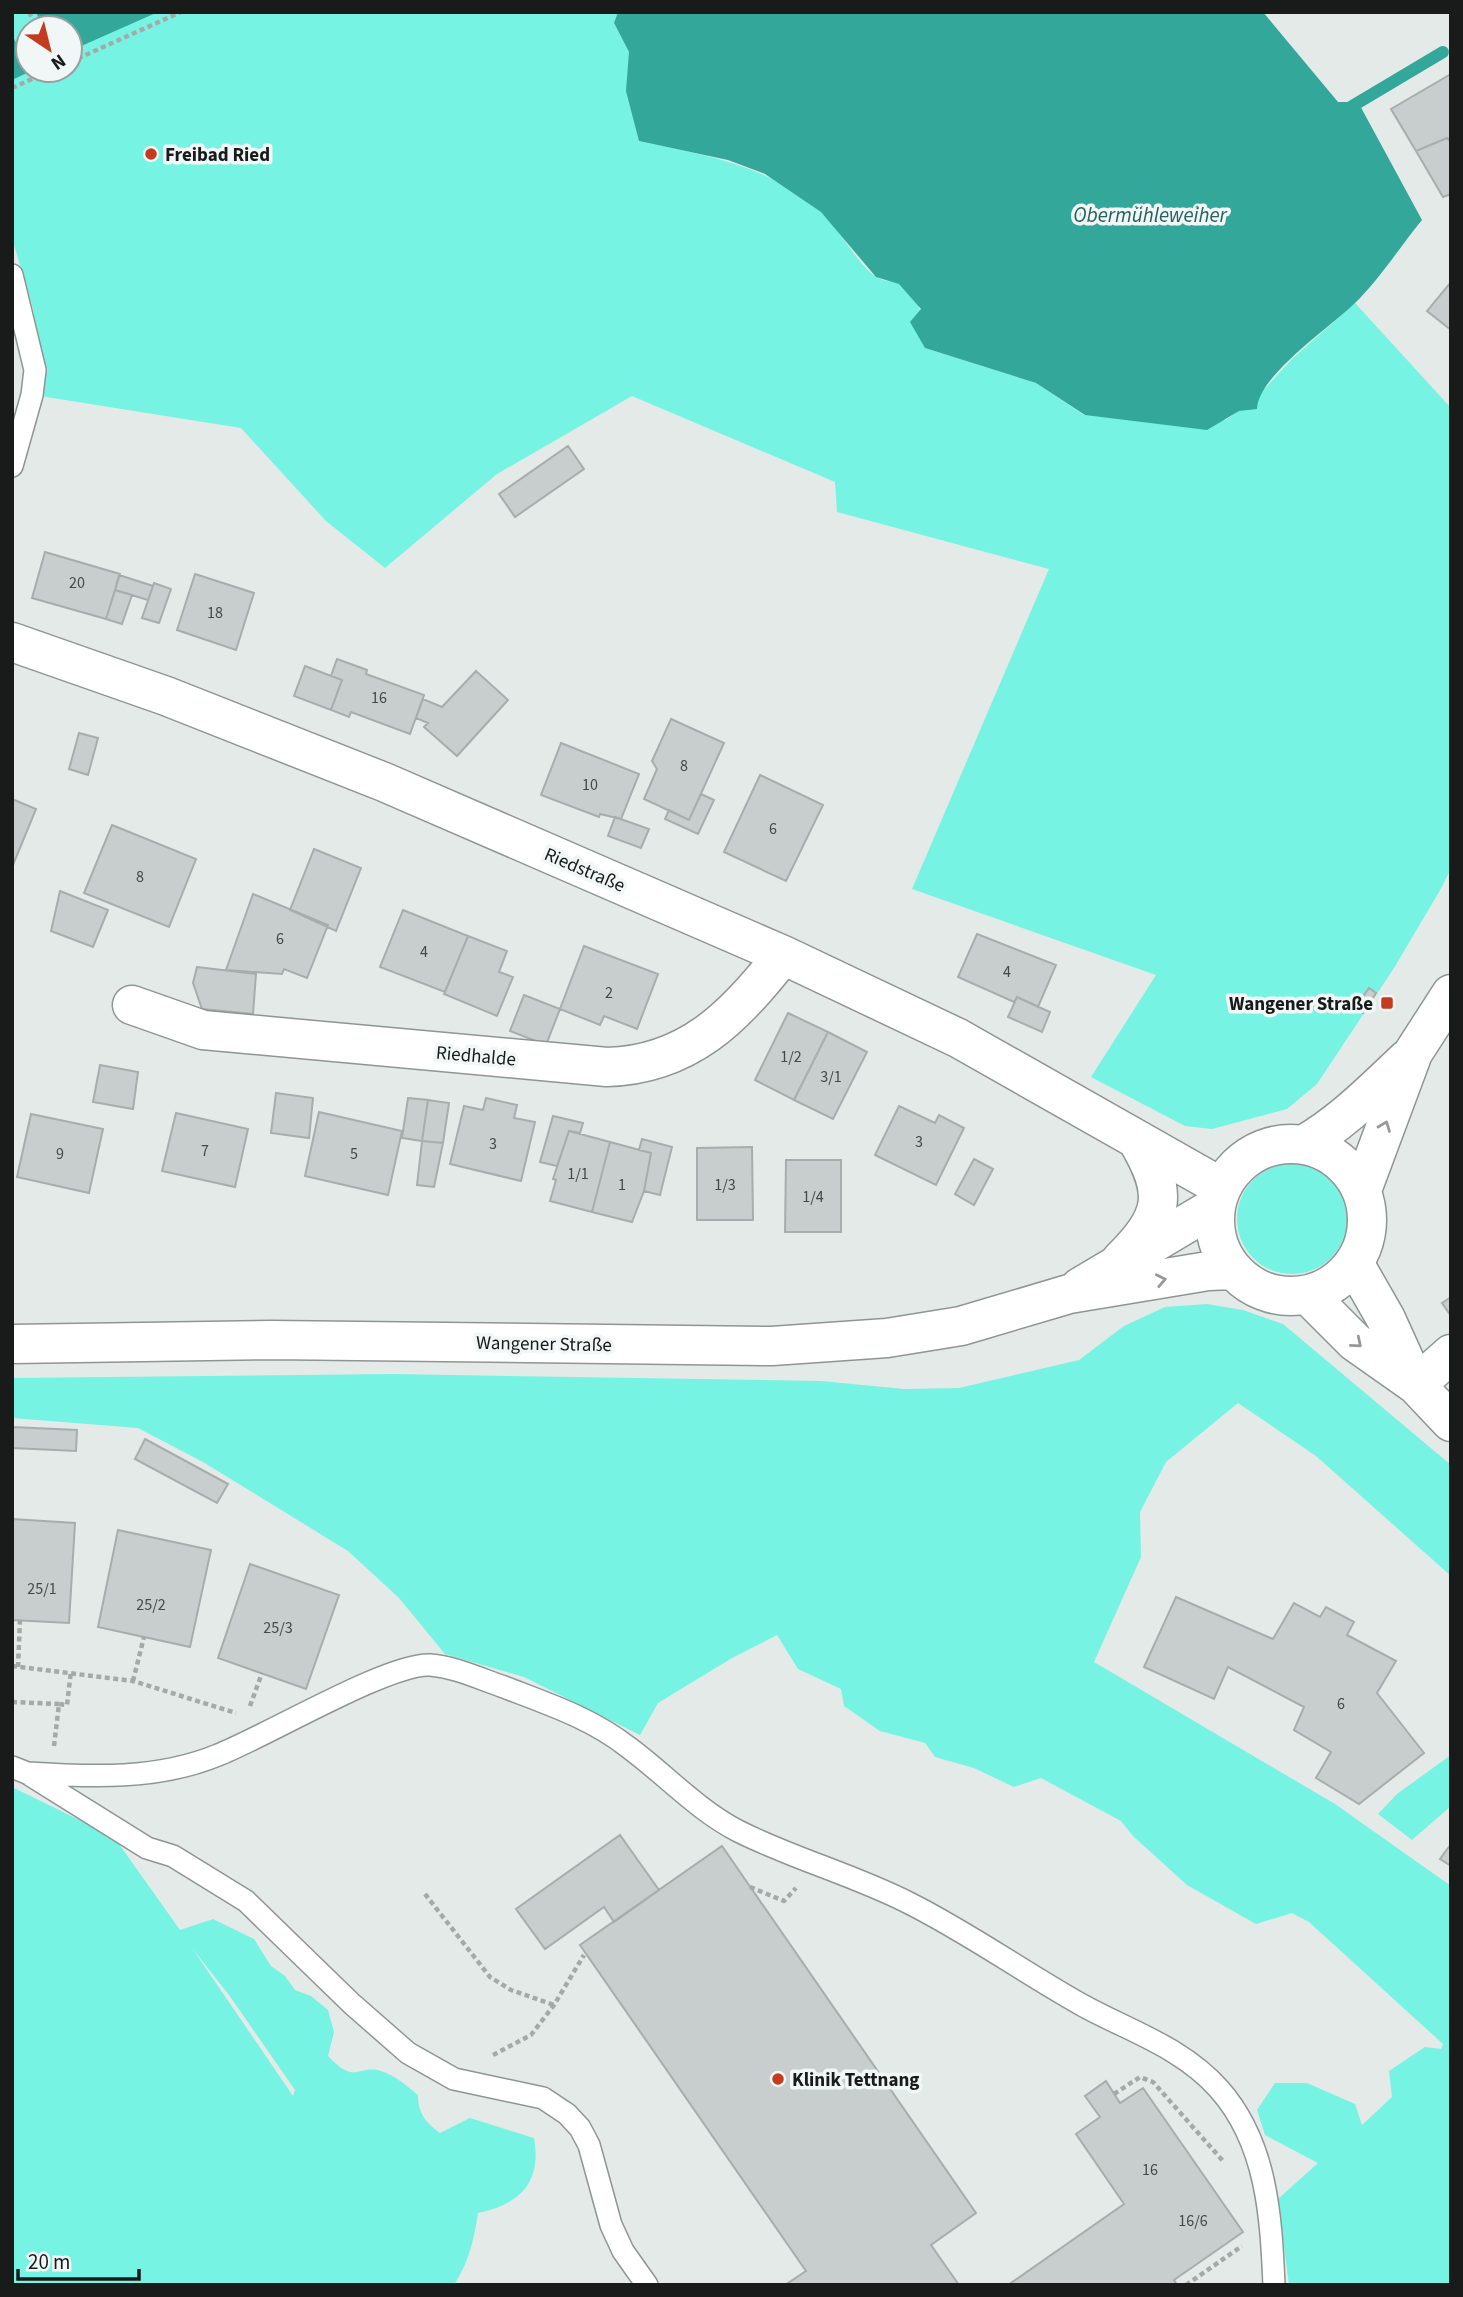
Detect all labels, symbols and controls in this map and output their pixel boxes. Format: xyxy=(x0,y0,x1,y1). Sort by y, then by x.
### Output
north arrow xyxy=(14,14,84,84)
text: N xyxy=(45,47,71,76)
place label: Freibad Ried xyxy=(165,142,270,169)
marker: Freibad Ried xyxy=(143,146,159,162)
water label: Obermühleweiher xyxy=(1073,200,1228,230)
house number: 20 xyxy=(69,572,85,594)
house number: 18 xyxy=(207,602,223,624)
house number: 16 xyxy=(371,687,387,709)
house number: 8 xyxy=(680,755,688,777)
house number: 10 xyxy=(582,774,598,796)
house number: 6 xyxy=(769,818,777,840)
street label: Riedstraße xyxy=(540,841,629,900)
house number: 8 xyxy=(136,866,144,888)
house number: 6 xyxy=(276,928,284,950)
house number: 4 xyxy=(420,941,428,963)
house number: 4 xyxy=(1003,961,1011,983)
house number: 2 xyxy=(605,982,613,1004)
place label: Wangener Straße xyxy=(1229,991,1373,1018)
marker: Wangener Straße xyxy=(1379,995,1395,1011)
street label: Riedhalde xyxy=(435,1040,517,1073)
house number: 1/2 xyxy=(780,1046,802,1068)
house number: 3/1 xyxy=(820,1066,842,1088)
one-way arrow xyxy=(1377,1121,1391,1133)
house number: 3 xyxy=(915,1131,923,1153)
house number: 3 xyxy=(489,1133,497,1155)
house number: 7 xyxy=(201,1140,209,1162)
house number: 9 xyxy=(56,1143,64,1165)
house number: 5 xyxy=(350,1143,358,1165)
house number: 1/1 xyxy=(567,1163,589,1185)
house number: 1 xyxy=(618,1174,626,1196)
house number: 1/3 xyxy=(714,1174,736,1196)
house number: 1/4 xyxy=(802,1186,824,1208)
one-way arrow xyxy=(1155,1273,1167,1288)
street label: Wangener Straße xyxy=(476,1330,612,1359)
one-way arrow xyxy=(1349,1335,1362,1347)
house number: 25/1 xyxy=(27,1578,57,1600)
house number: 25/2 xyxy=(136,1594,166,1616)
house number: 25/3 xyxy=(263,1617,293,1639)
house number: 6 xyxy=(1337,1693,1345,1715)
place label: Klinik Tettnang xyxy=(792,2067,920,2094)
marker: Klinik Tettnang xyxy=(770,2071,786,2087)
house number: 16 xyxy=(1142,2159,1158,2181)
house number: 16/6 xyxy=(1178,2210,1208,2232)
scale bar xyxy=(18,2238,138,2282)
text: 20 m xyxy=(28,2247,70,2277)

